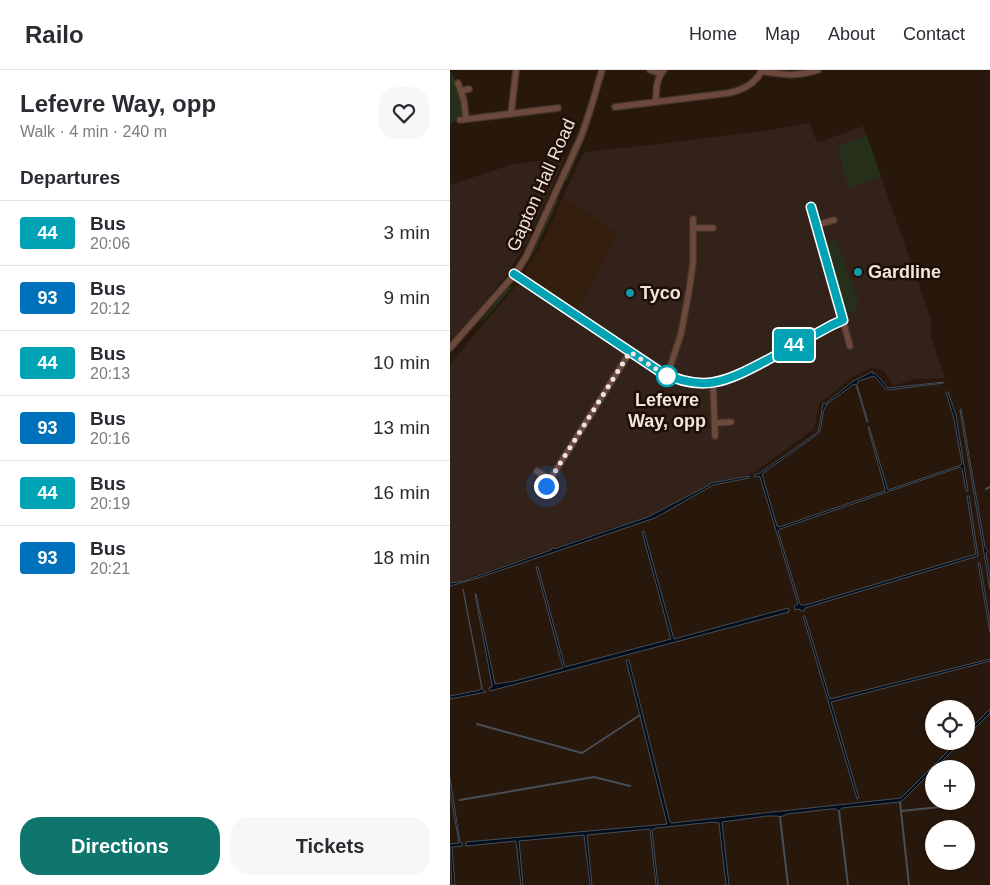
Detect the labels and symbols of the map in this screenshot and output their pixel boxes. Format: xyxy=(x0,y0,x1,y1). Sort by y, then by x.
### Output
street label: Gapton Hall Road xyxy=(503,116,579,254)
place label: Gardline xyxy=(868,262,941,282)
marker: Gardline xyxy=(852,266,864,278)
place label: Tyco xyxy=(640,283,681,303)
marker: Tyco xyxy=(624,287,636,299)
line badge: 44 xyxy=(772,329,816,361)
marker: Lefevre Way, opp xyxy=(656,365,678,387)
place label: Lefevre Way, opp xyxy=(628,390,706,431)
your location xyxy=(534,474,559,499)

